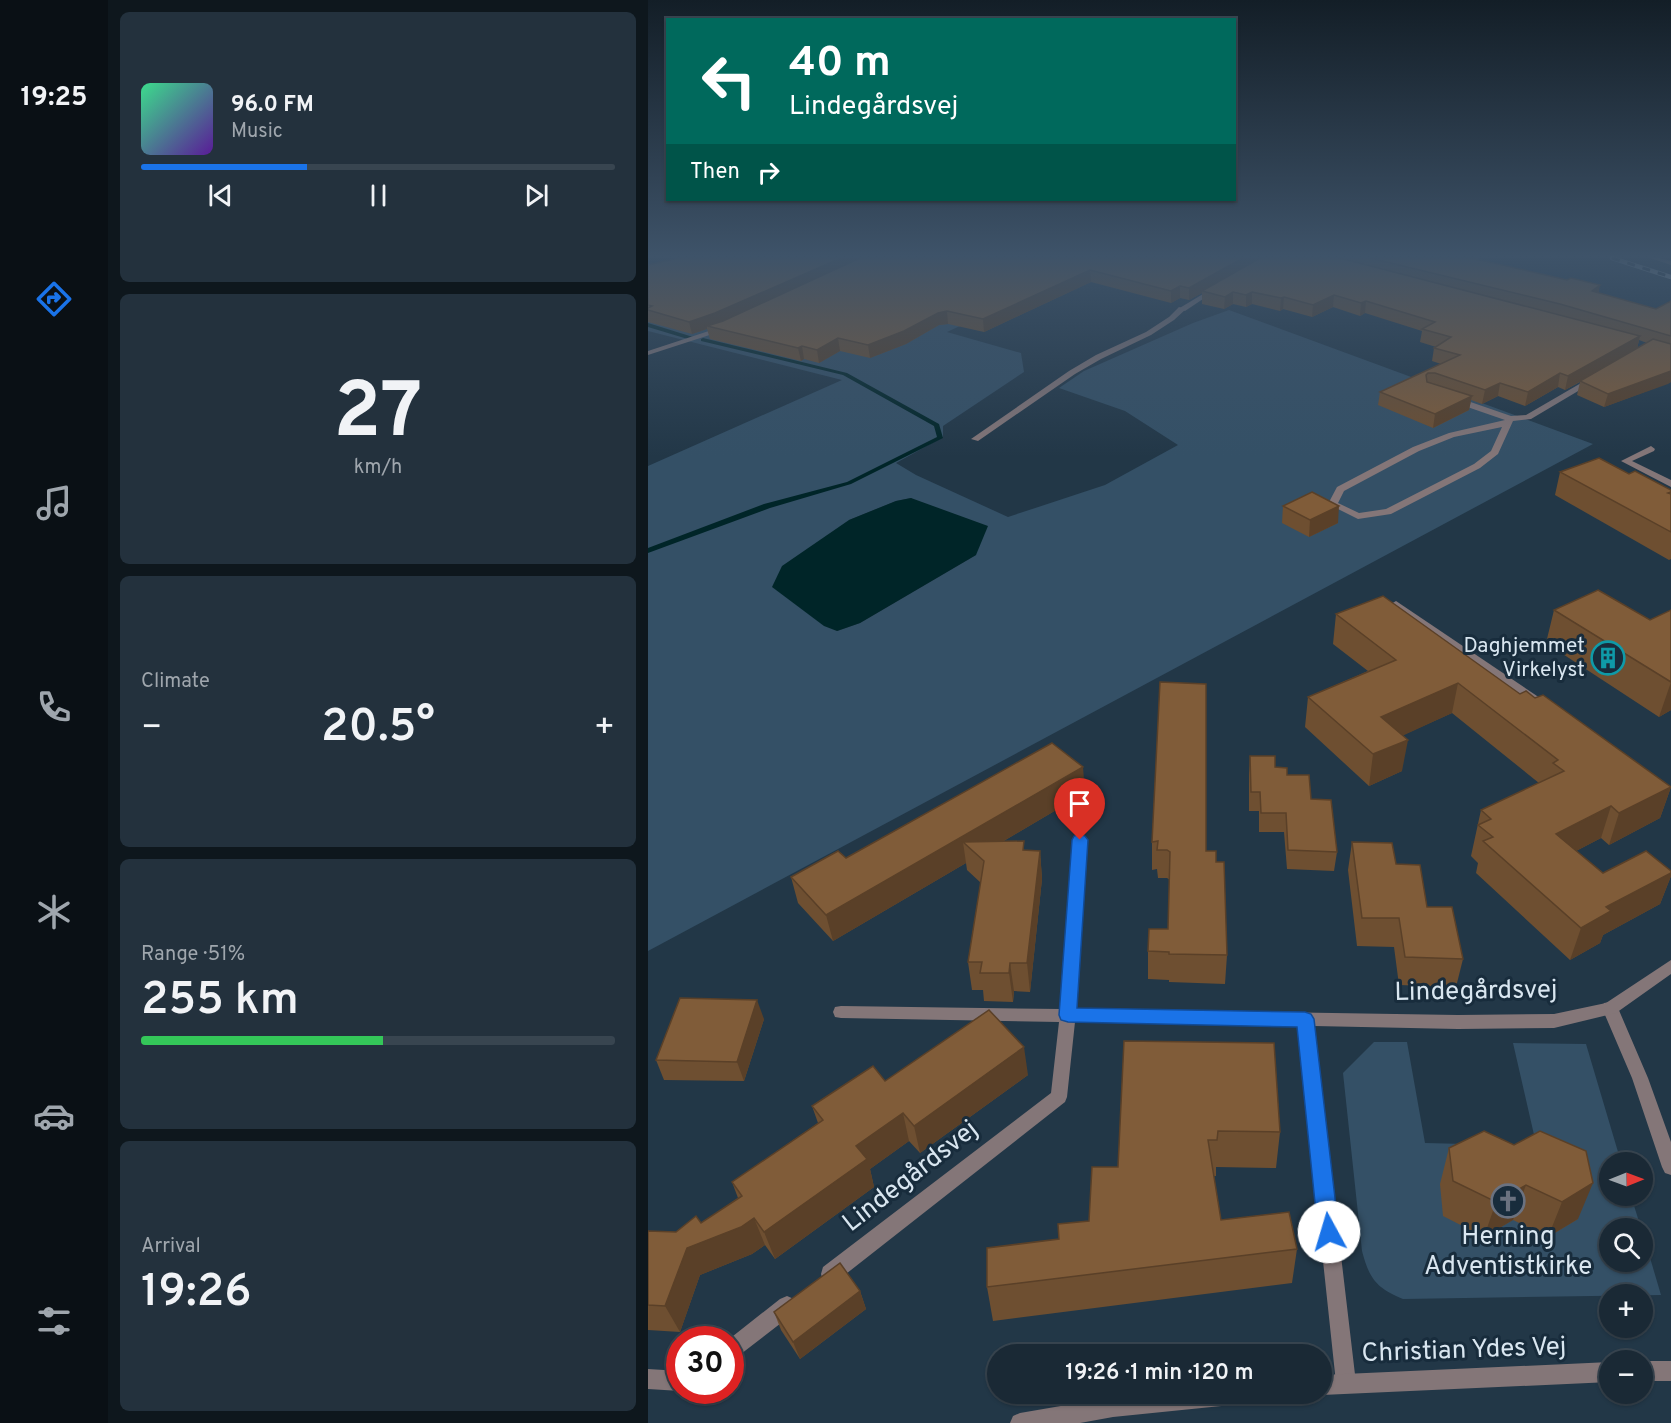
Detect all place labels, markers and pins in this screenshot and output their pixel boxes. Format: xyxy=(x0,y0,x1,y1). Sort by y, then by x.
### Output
place label: Daghjemmet Virkelyst xyxy=(1463,633,1585,684)
building icon: Daghjemmet Virkelyst xyxy=(1590,640,1626,676)
pin xyxy=(1054,778,1105,840)
church icon: Herning Adventistkirke xyxy=(1490,1183,1526,1219)
place label: Herning Adventistkirke xyxy=(1424,1221,1592,1284)

